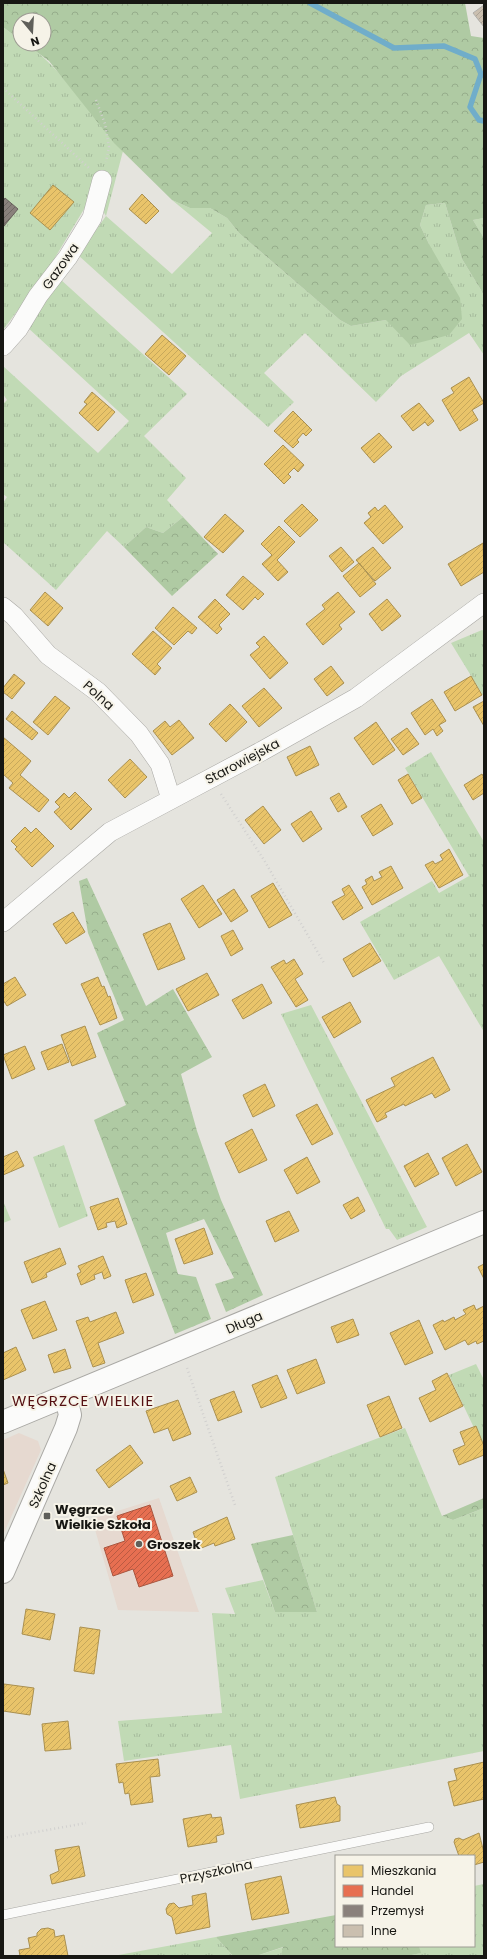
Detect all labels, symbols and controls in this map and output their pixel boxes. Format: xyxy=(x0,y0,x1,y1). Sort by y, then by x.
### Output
north arrow xyxy=(12,12,52,52)
text: N xyxy=(29,33,42,50)
street label: Gazowa xyxy=(38,239,83,293)
street label: Polna xyxy=(79,676,118,715)
street label: Starowiejska xyxy=(202,734,283,789)
street label: Długa xyxy=(223,1306,266,1339)
district label: WĘGRZCE WIELKIE xyxy=(12,1390,154,1411)
street label: Szkolna xyxy=(24,1459,61,1511)
place label: Węgrzce Wielkie Szkoła xyxy=(55,1500,151,1534)
marker: Węgrzce Wielkie Szkoła xyxy=(42,1511,52,1521)
place label: Groszek xyxy=(147,1535,201,1554)
marker: Groszek xyxy=(134,1539,144,1549)
street label: Przyszkolna xyxy=(178,1855,254,1888)
legend xyxy=(335,1855,475,1947)
text: Mieszkania xyxy=(371,1862,437,1879)
text: Handel xyxy=(371,1882,414,1899)
text: Przemysł xyxy=(371,1902,424,1919)
text: Inne xyxy=(371,1922,397,1939)

